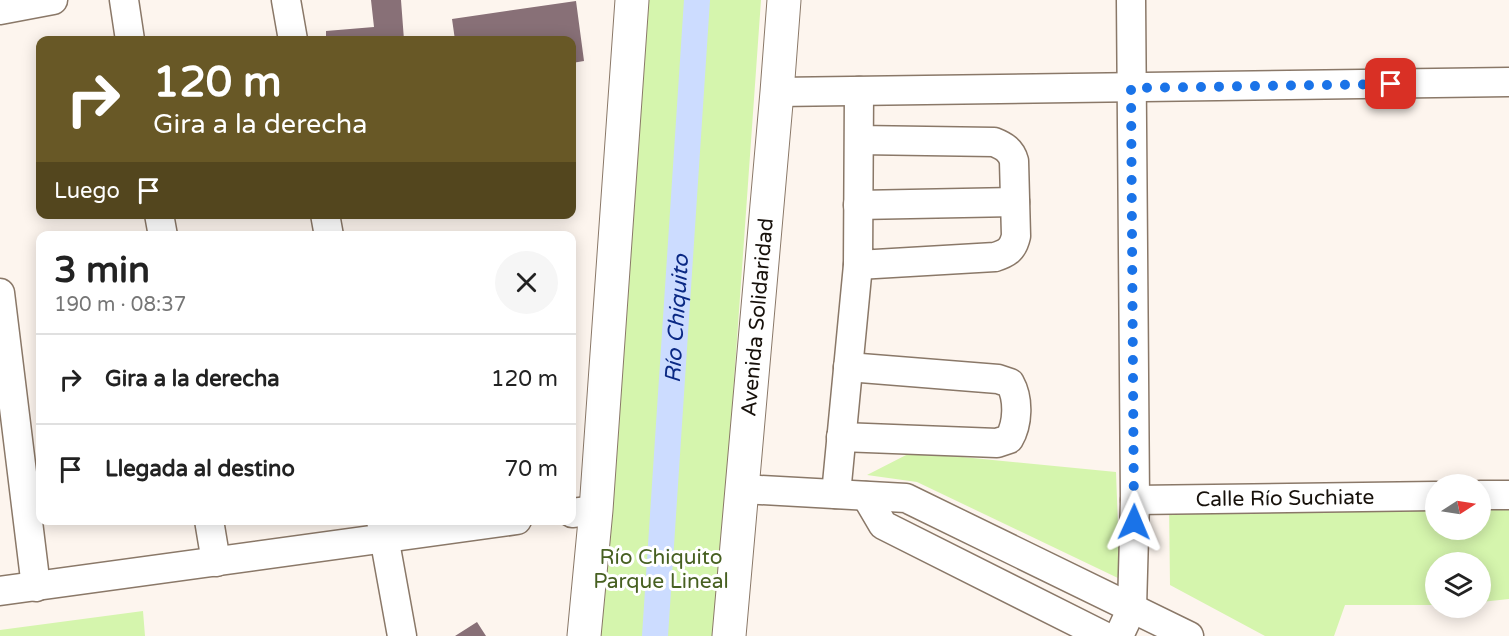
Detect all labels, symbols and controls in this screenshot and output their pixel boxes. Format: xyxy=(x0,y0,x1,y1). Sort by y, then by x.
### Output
text: 120 m xyxy=(153,57,282,108)
pin xyxy=(1365,58,1416,109)
icon: right xyxy=(54,60,132,138)
icon: arrive xyxy=(1374,67,1407,100)
text: Gira a la derecha xyxy=(153,108,367,141)
icon: arrive xyxy=(132,174,165,207)
text: Luego xyxy=(54,178,120,204)
street label: Avenida Solidaridad xyxy=(736,217,779,418)
text: 3 min xyxy=(54,249,150,292)
button: close xyxy=(495,251,558,314)
water label: Río Chiquito xyxy=(660,252,694,384)
text: 190 m · 08:37 xyxy=(54,293,186,317)
icon: right xyxy=(54,363,87,396)
text: Gira a la derecha xyxy=(105,366,280,392)
text: 120 m xyxy=(491,366,558,392)
icon: arrive xyxy=(54,453,87,486)
text: Llegada al destino xyxy=(105,456,295,482)
text: 70 m xyxy=(504,456,558,482)
north arrow xyxy=(1425,474,1491,540)
map controls xyxy=(1425,474,1491,618)
street label: Calle Río Suchiate xyxy=(1195,485,1375,512)
position arrow xyxy=(1102,490,1166,554)
park label: Río Chiquito Parque Lineal xyxy=(593,545,729,594)
button: layers xyxy=(1425,552,1491,618)

